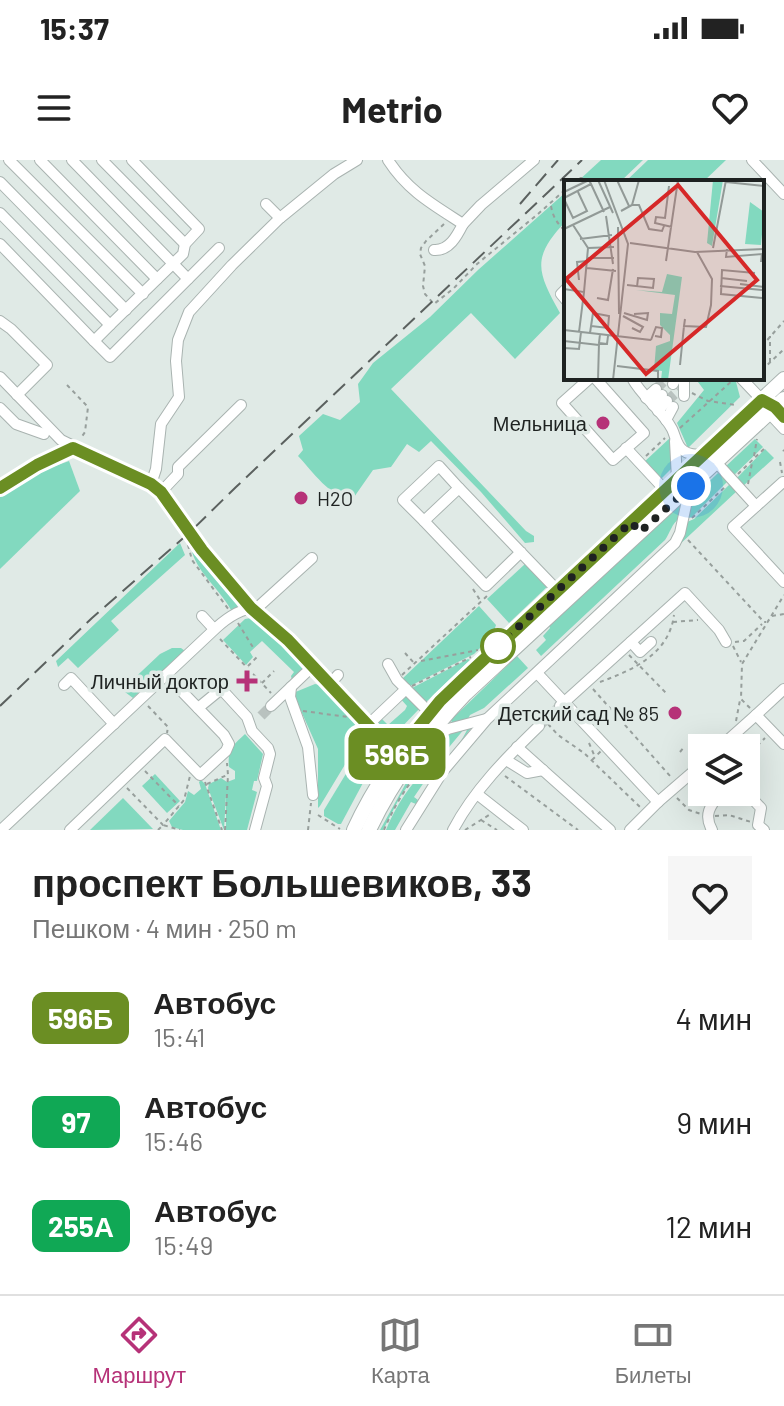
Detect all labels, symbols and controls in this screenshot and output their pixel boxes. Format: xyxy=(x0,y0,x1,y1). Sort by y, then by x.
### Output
text: 15:37 xyxy=(40,10,109,46)
icon: menu xyxy=(32,86,76,130)
icon: heart xyxy=(708,86,752,130)
text: Metrio xyxy=(341,87,443,130)
inset map xyxy=(564,180,764,380)
place label: Мельница xyxy=(493,411,588,435)
marker: Мельница xyxy=(594,414,612,432)
your location xyxy=(671,466,711,506)
place label: H2O xyxy=(317,486,353,510)
marker: H2O xyxy=(292,489,310,507)
unlabelled marker xyxy=(481,629,515,663)
place label: Личный доктор xyxy=(91,669,229,693)
marker: Личный доктор xyxy=(236,670,258,692)
place label: Детский сад № 85 xyxy=(498,701,659,725)
marker: Детский сад № 85 xyxy=(666,704,684,722)
line badge: 596Б xyxy=(341,728,453,780)
map controls xyxy=(688,734,760,806)
button: layers xyxy=(688,734,760,806)
text: 596Б xyxy=(364,737,430,771)
button: heart xyxy=(668,856,752,940)
text: проспект Большевиков, 33 xyxy=(32,859,532,905)
text: Пешком · 4 мин · 250 m xyxy=(32,912,297,943)
text: Автобус xyxy=(153,984,276,1020)
text: 4 мин xyxy=(676,1000,752,1036)
text: 596Б xyxy=(48,1001,113,1035)
text: 15:41 xyxy=(153,1021,205,1052)
text: Автобус xyxy=(144,1088,267,1124)
text: 9 мин xyxy=(676,1104,752,1140)
text: 97 xyxy=(62,1105,90,1139)
text: 15:46 xyxy=(144,1125,203,1156)
text: Автобус xyxy=(154,1192,277,1228)
text: 12 мин xyxy=(665,1208,752,1244)
text: 255А xyxy=(48,1209,114,1243)
text: 15:49 xyxy=(154,1229,213,1260)
tab: Маршрут xyxy=(92,1313,186,1389)
tab: Карта xyxy=(371,1313,430,1389)
tab: Билеты xyxy=(615,1313,692,1389)

